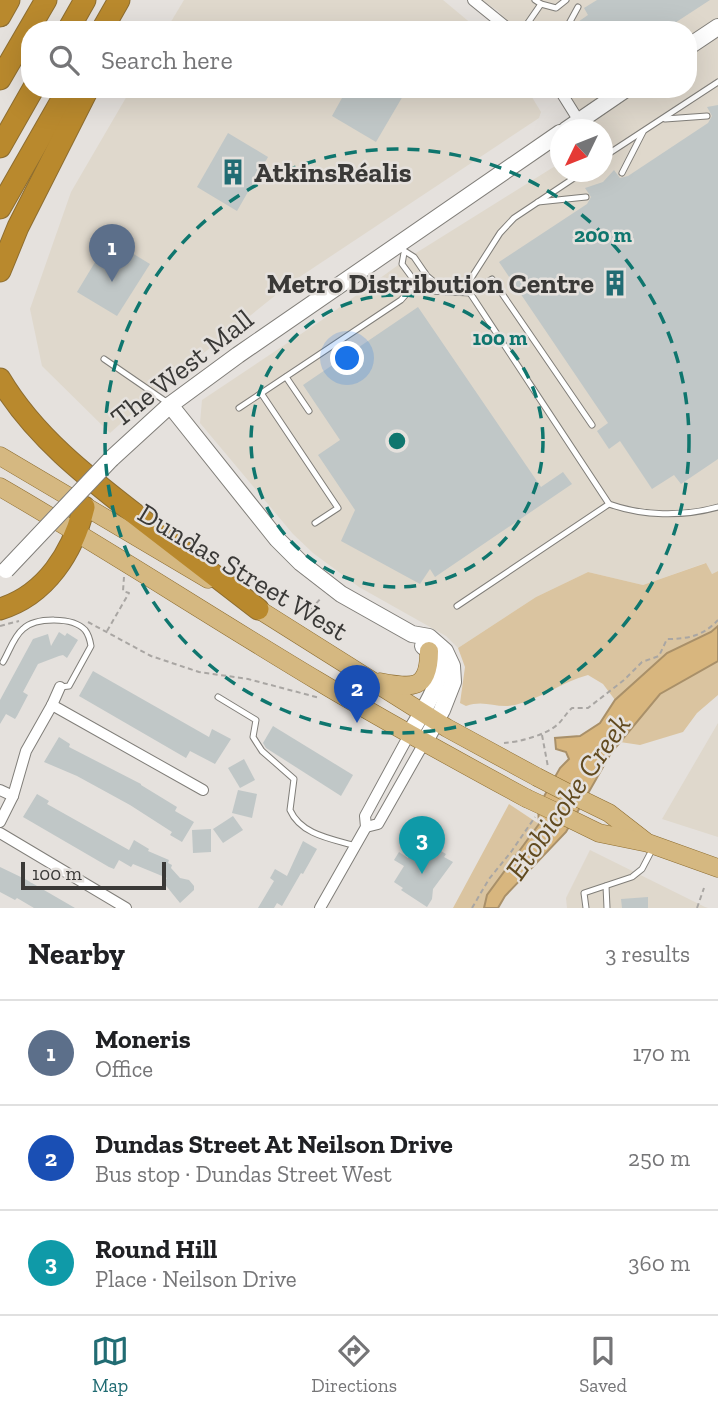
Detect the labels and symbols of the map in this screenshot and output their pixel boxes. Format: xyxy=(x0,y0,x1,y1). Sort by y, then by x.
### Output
north arrow xyxy=(550,119,613,182)
place label: AtkinsRéalis xyxy=(254,156,412,189)
building icon: AtkinsRéalis xyxy=(218,157,248,187)
text: 200 m xyxy=(574,222,632,247)
pin: 1 xyxy=(89,224,135,282)
place label: Metro Distribution Centre xyxy=(267,267,594,300)
building icon: Metro Distribution Centre xyxy=(600,268,630,298)
street label: The West Mall xyxy=(104,302,260,434)
text: 100 m xyxy=(473,325,528,350)
your location xyxy=(330,341,364,375)
centre of rings xyxy=(385,429,409,453)
street label: Dundas Street West xyxy=(132,496,354,648)
pin: 2 xyxy=(334,665,380,723)
water label: Etobicoke Creek xyxy=(498,707,638,887)
pin: 3 xyxy=(399,816,445,874)
scale bar xyxy=(21,859,166,891)

